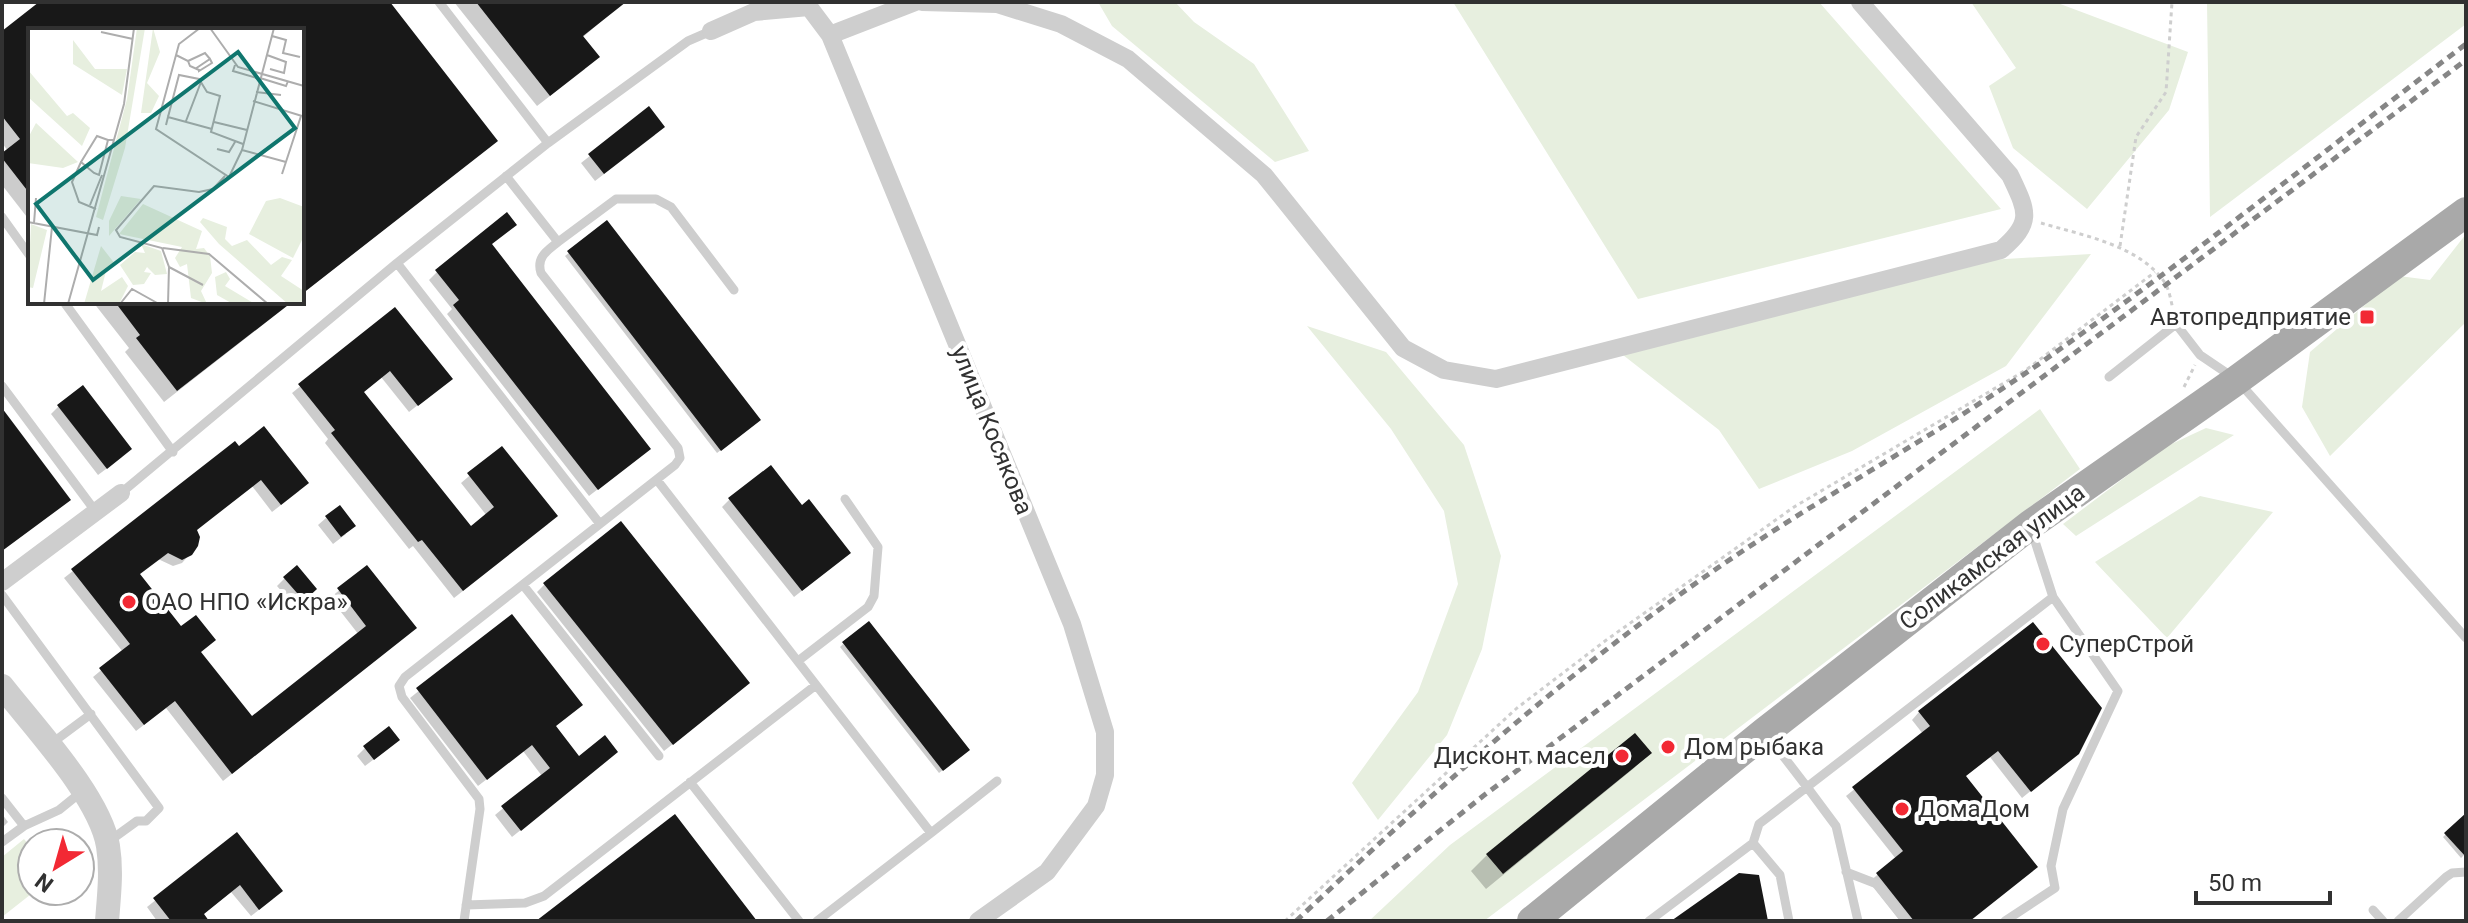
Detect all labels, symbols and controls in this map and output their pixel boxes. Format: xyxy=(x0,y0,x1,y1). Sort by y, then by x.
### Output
inset map xyxy=(28,28,304,304)
place label: Автопредприятие xyxy=(2150,303,2351,331)
marker: Автопредприятие xyxy=(2358,308,2376,326)
street label: улица Косякова xyxy=(945,342,1039,518)
street label: Соликамская улица xyxy=(1894,478,2090,636)
place label: ОАО НПО «Искра» xyxy=(145,588,348,616)
marker: ОАО НПО «Искра» xyxy=(120,593,138,611)
place label: СуперСтрой xyxy=(2059,630,2194,658)
marker: СуперСтрой xyxy=(2034,635,2052,653)
place label: Дом рыбака xyxy=(1684,733,1824,761)
marker: Дом рыбака xyxy=(1659,738,1677,756)
place label: Дисконт масел xyxy=(1434,742,1606,770)
marker: Дисконт масел xyxy=(1613,747,1631,765)
place label: ДомаДом xyxy=(1918,795,2030,823)
marker: ДомаДом xyxy=(1893,800,1911,818)
north arrow xyxy=(16,827,96,907)
scale bar xyxy=(2196,855,2330,905)
text: N xyxy=(31,868,58,897)
text: 50 m xyxy=(2208,869,2262,897)

